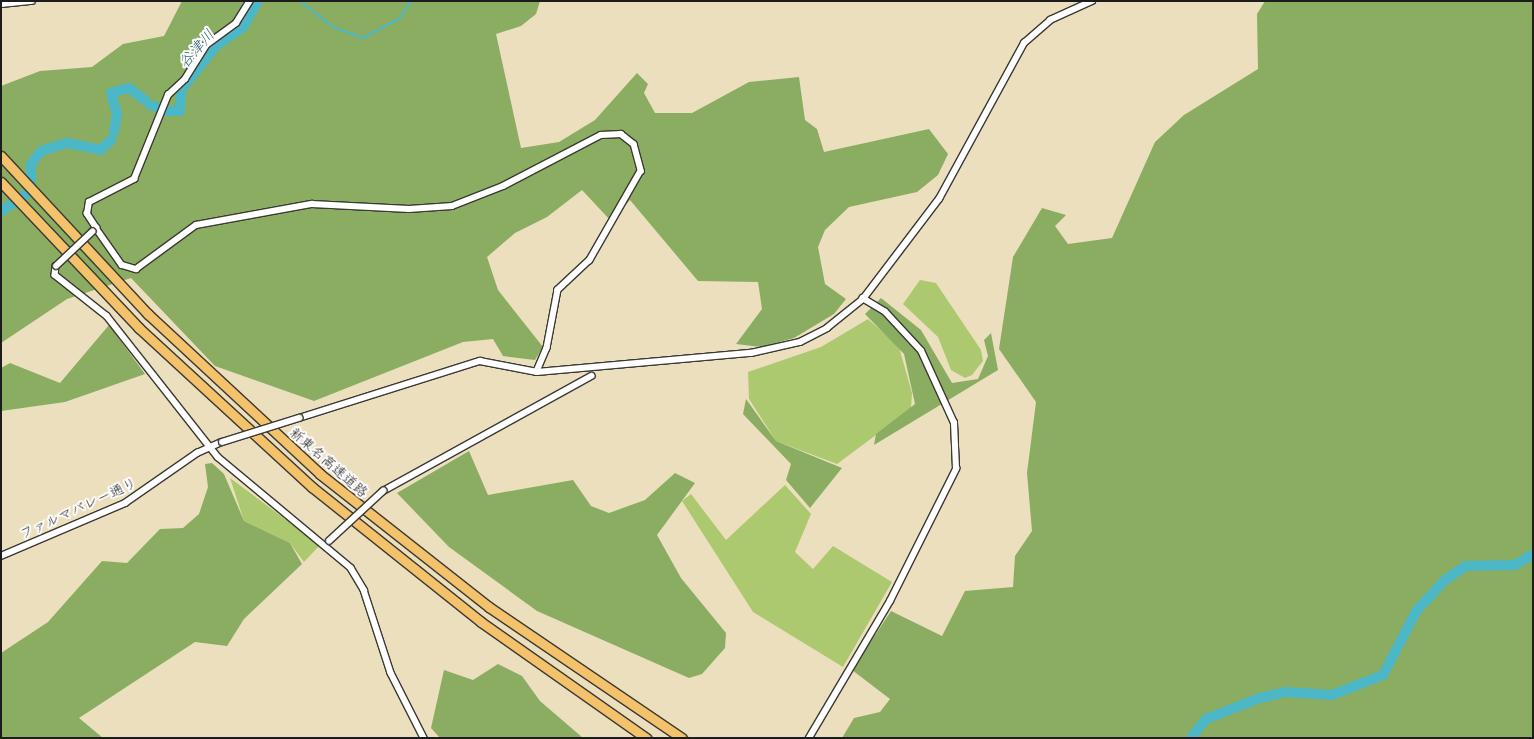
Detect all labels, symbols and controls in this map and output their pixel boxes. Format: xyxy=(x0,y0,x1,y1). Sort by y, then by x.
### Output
water label: 谷津川 xyxy=(175,26,219,72)
street label: 新東名高速道路 xyxy=(287,424,371,500)
street label: ファルマバレー通り xyxy=(17,474,139,542)

